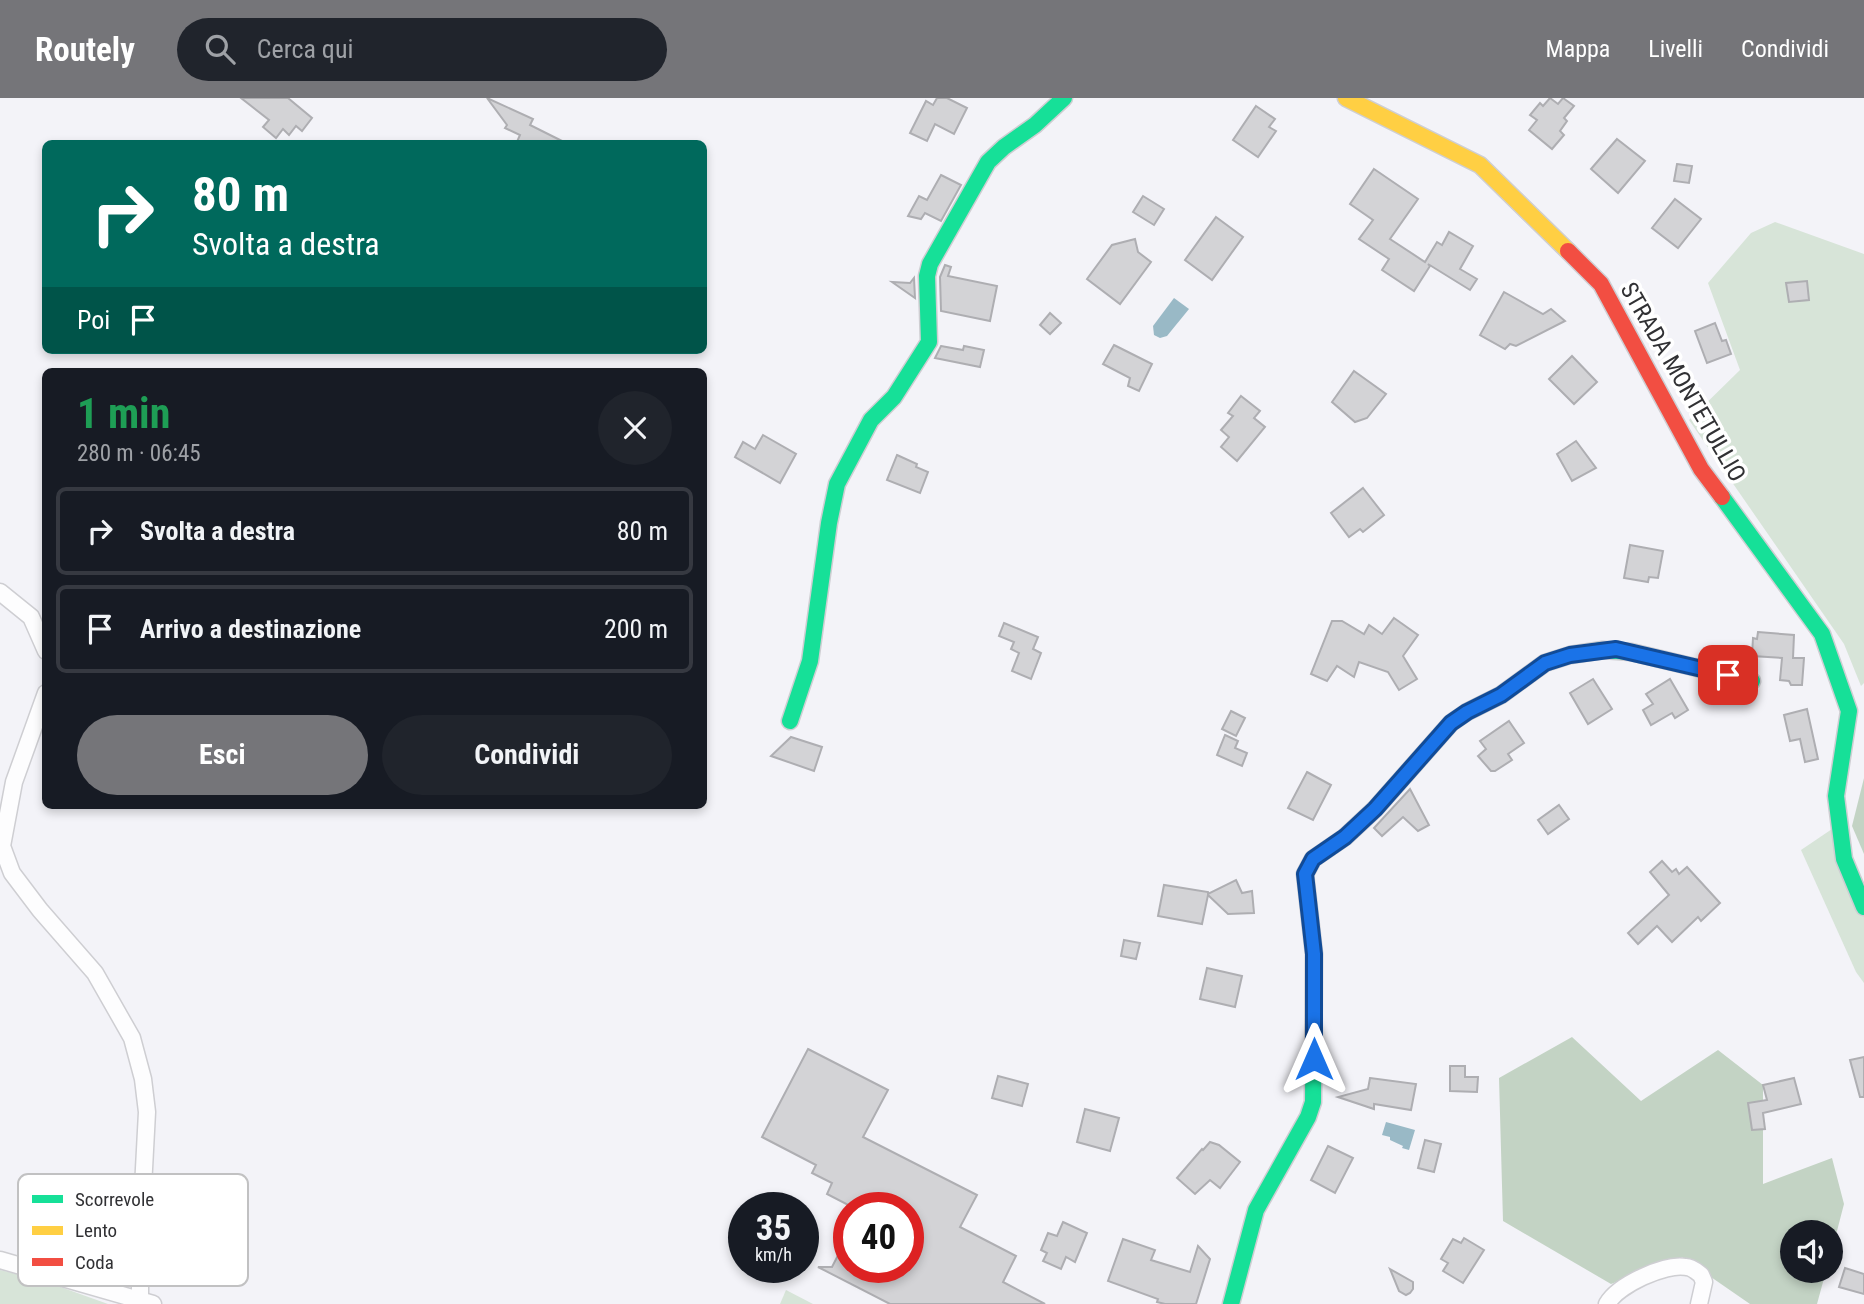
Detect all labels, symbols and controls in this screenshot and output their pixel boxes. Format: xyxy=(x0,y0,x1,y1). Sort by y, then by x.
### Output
search box xyxy=(177,18,667,81)
text: Routely xyxy=(35,30,135,69)
icon: search xyxy=(201,30,239,68)
text: Cerca qui xyxy=(257,34,353,64)
text: Mappa xyxy=(1546,35,1610,63)
text: Livelli xyxy=(1648,35,1703,63)
text: Condividi xyxy=(1741,35,1829,63)
text: 80 m xyxy=(192,166,289,223)
icon: right xyxy=(77,168,168,259)
text: Svolta a destra xyxy=(192,225,380,263)
street label: STRADA MONTETULLIO xyxy=(1615,277,1751,487)
icon: arrive xyxy=(124,301,162,339)
text: Poi xyxy=(77,305,110,335)
text: 1 min xyxy=(77,389,170,438)
button: close xyxy=(598,391,672,465)
text: 280 m · 06:45 xyxy=(77,440,201,467)
icon: right xyxy=(81,512,119,550)
text: Svolta a destra xyxy=(140,516,295,546)
text: 80 m xyxy=(617,516,668,546)
icon: arrive xyxy=(81,610,119,648)
text: Arrivo a destinazione xyxy=(140,614,361,644)
text: 200 m xyxy=(604,614,668,644)
pin xyxy=(1698,645,1758,705)
icon: arrive xyxy=(1709,656,1747,694)
button: Esci xyxy=(77,715,368,795)
button: Condividi xyxy=(382,715,672,795)
position arrow xyxy=(1277,1022,1351,1096)
legend xyxy=(18,1174,248,1286)
text: Scorrevole xyxy=(75,1188,154,1211)
speed limit sign: 40 xyxy=(833,1192,924,1283)
text: 35 xyxy=(756,1208,791,1249)
text: Lento xyxy=(75,1219,117,1242)
map controls xyxy=(1780,1220,1843,1283)
button: sound xyxy=(1780,1220,1843,1283)
text: km/h xyxy=(755,1244,792,1265)
text: Coda xyxy=(75,1251,114,1274)

